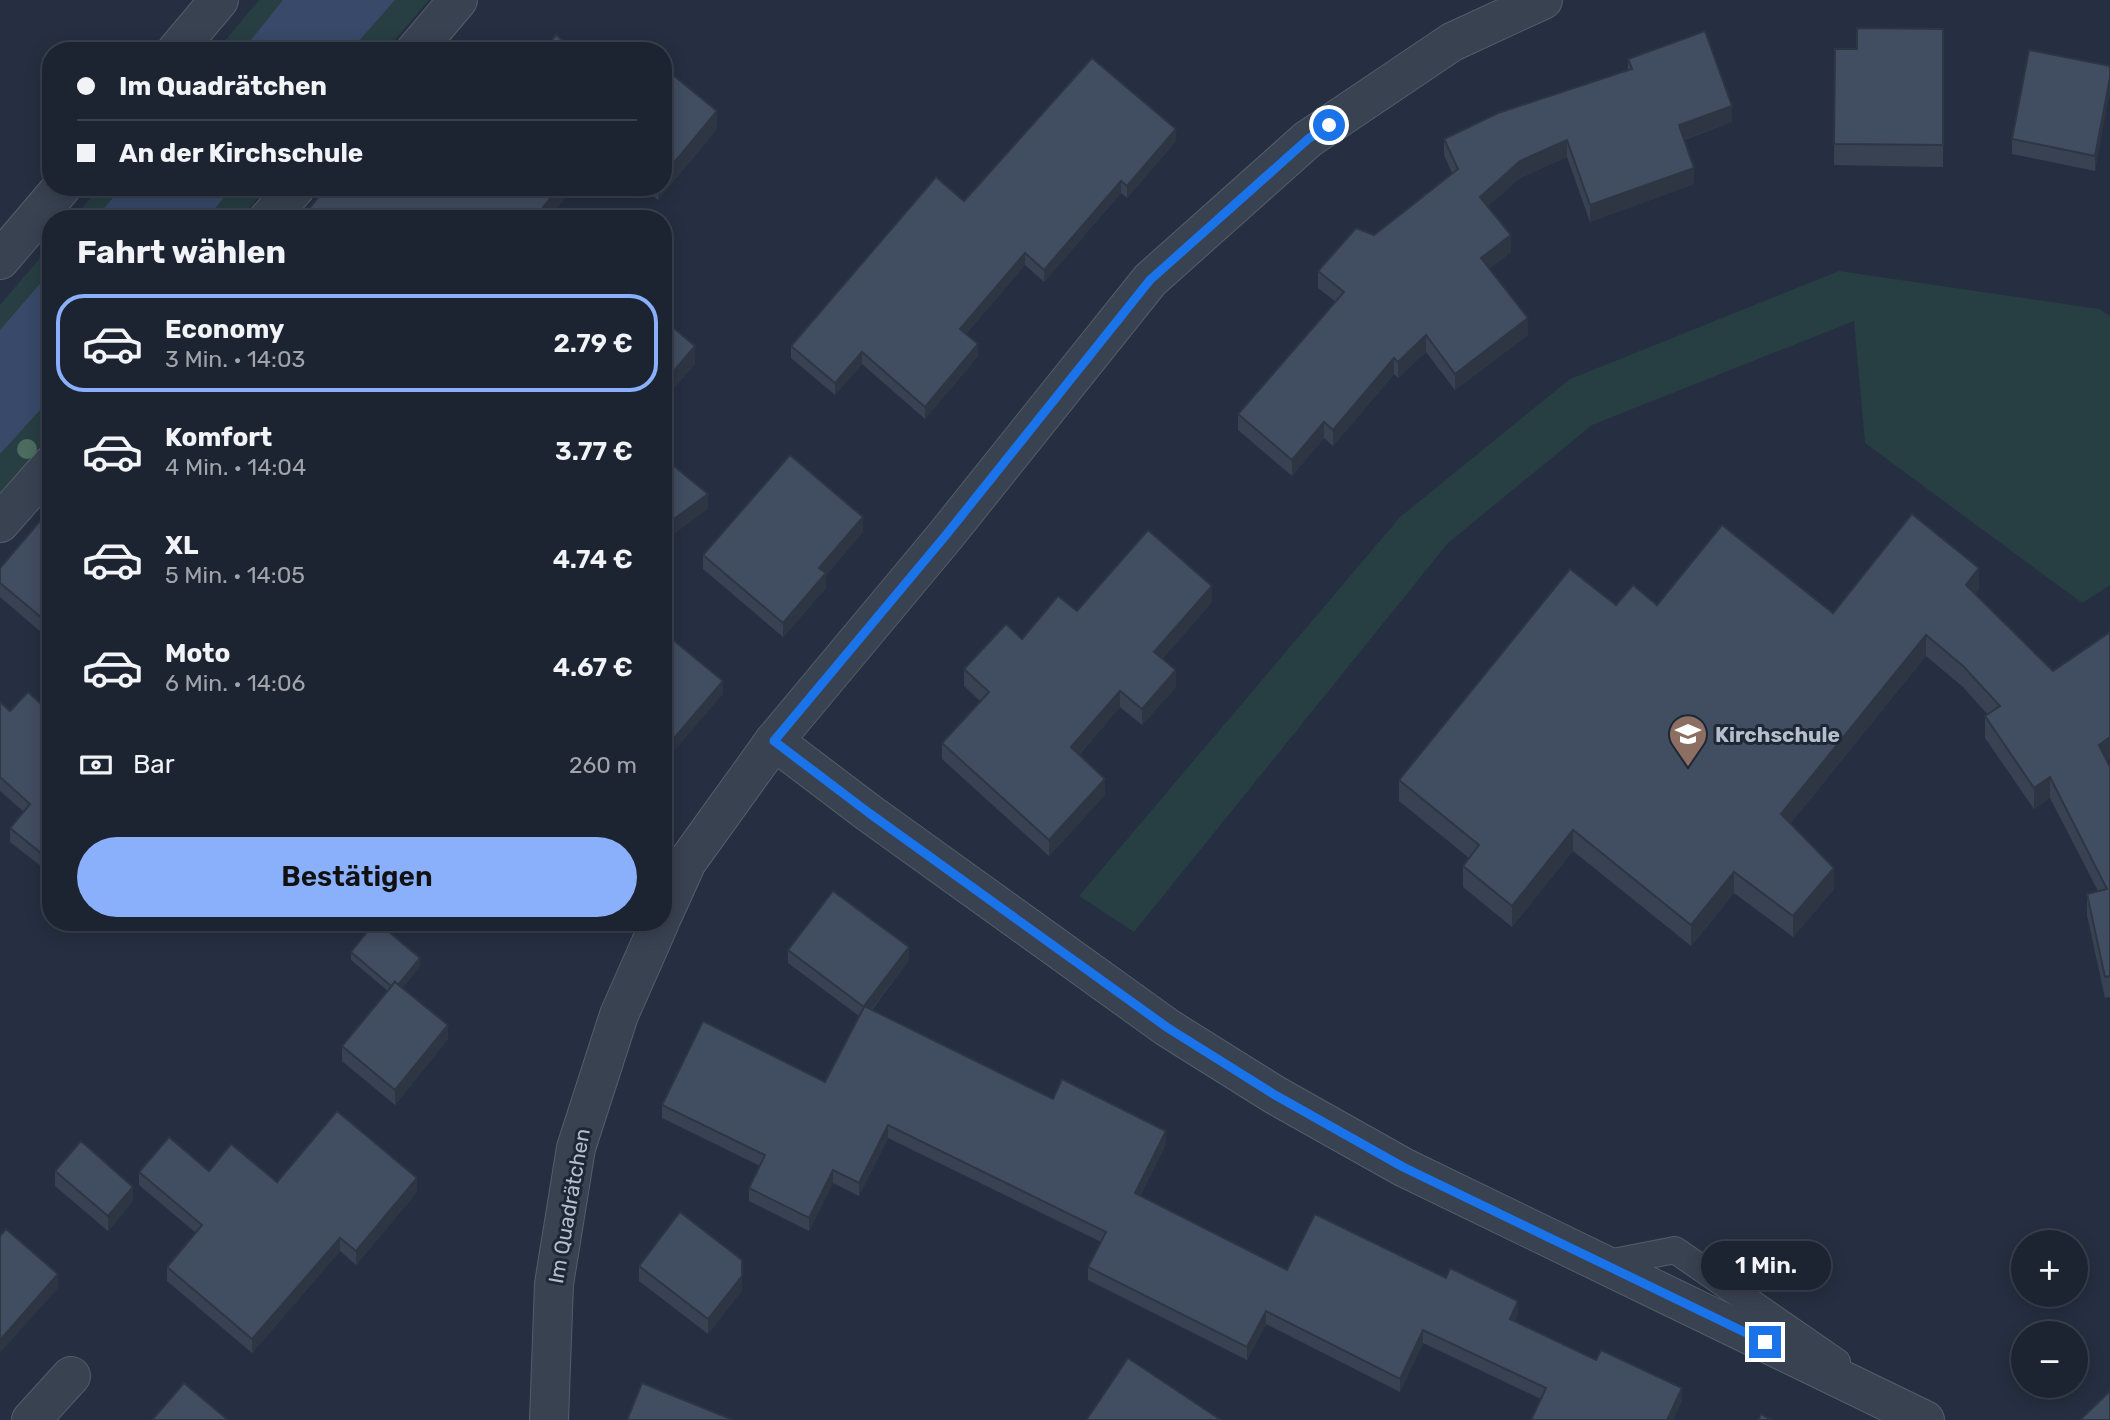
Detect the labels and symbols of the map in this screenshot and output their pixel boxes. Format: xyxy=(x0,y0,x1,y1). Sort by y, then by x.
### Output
route start xyxy=(1313,109,1345,141)
school or university icon: Kirchschule xyxy=(1667,713,1709,768)
place label: Kirchschule xyxy=(1715,722,1840,747)
street label: Im Quadrätchen xyxy=(543,1127,595,1285)
callout: 1 Min. xyxy=(1700,1240,1830,1290)
route end xyxy=(1749,1326,1781,1358)

